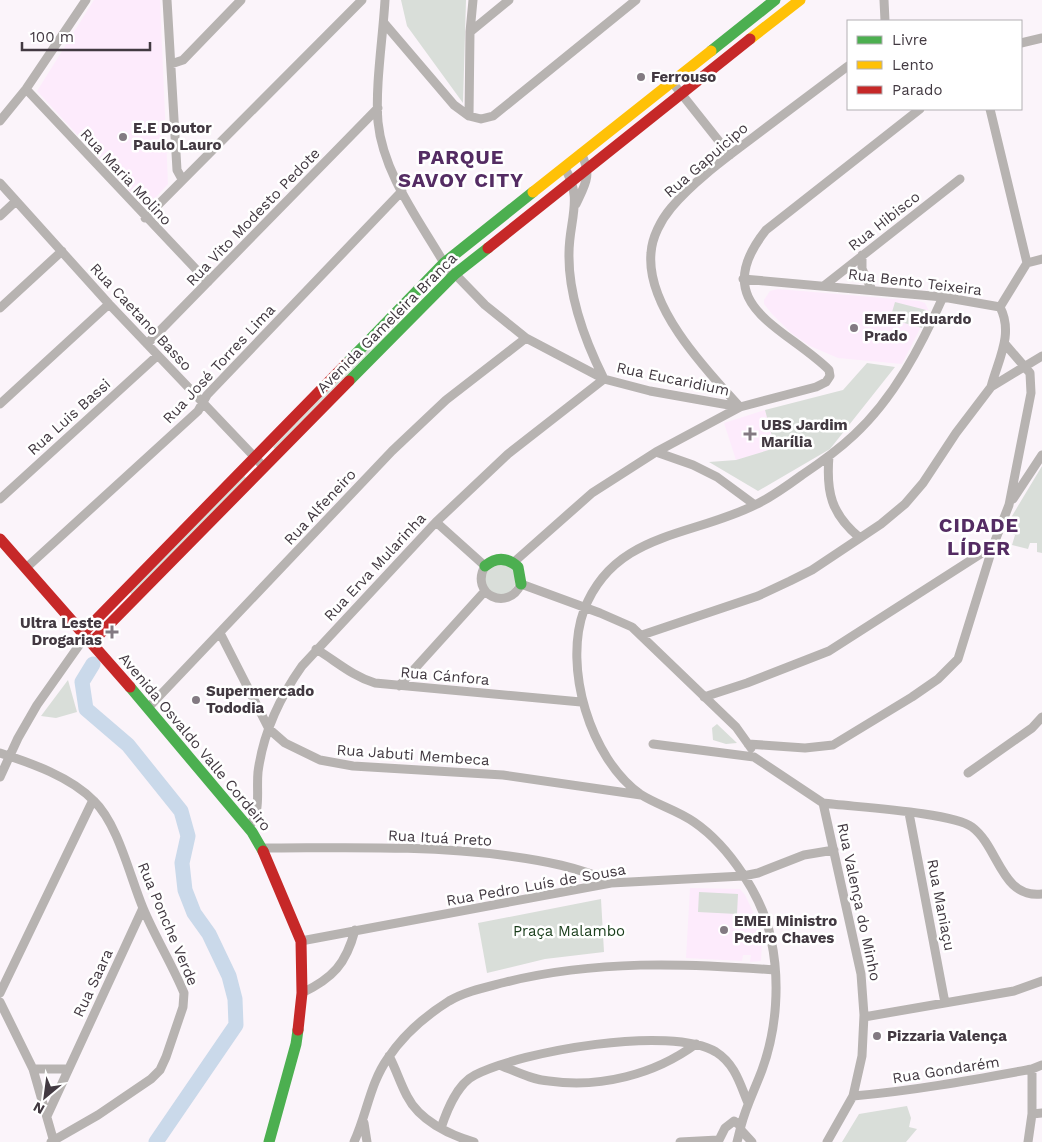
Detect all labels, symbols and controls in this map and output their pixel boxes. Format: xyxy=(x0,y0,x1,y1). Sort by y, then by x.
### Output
scale bar xyxy=(22,20,150,52)
legend xyxy=(847,20,1022,110)
text: 100 m xyxy=(30,28,74,46)
text: Livre xyxy=(892,31,927,49)
text: Lento xyxy=(892,56,934,74)
place label: Ferrouso xyxy=(651,68,716,86)
marker: Ferrouso xyxy=(635,71,647,83)
text: Parado xyxy=(892,81,942,99)
place label: E.E Doutor Paulo Lauro xyxy=(133,119,222,154)
street label: Rua Gapuicipo xyxy=(660,119,752,201)
street label: Rua Maria Molino xyxy=(77,125,175,229)
marker: E.E Doutor Paulo Lauro xyxy=(117,131,129,143)
street label: Rua Vito Modesto Pedote xyxy=(182,144,324,290)
district label: PARQUE SAVOY CITY xyxy=(398,145,524,192)
street label: Rua Hibisco xyxy=(845,187,923,255)
street label: Avenida Gameleira Branca xyxy=(313,249,461,397)
street label: Rua Caetano Basso xyxy=(86,259,196,375)
street label: Rua Bento Teixeira xyxy=(847,265,983,299)
street label: Rua José Torres Lima xyxy=(159,300,279,427)
place label: EMEF Eduardo Prado xyxy=(864,310,971,345)
marker: EMEF Eduardo Prado xyxy=(848,322,860,334)
street label: Rua Eucaridium xyxy=(615,358,731,400)
street label: Rua Luis Bassi xyxy=(24,375,114,459)
place label: UBS Jardim Marília xyxy=(761,416,848,451)
marker: UBS Jardim Marília xyxy=(743,427,757,441)
street label: Rua Alfeneiro xyxy=(280,465,360,549)
street label: Rua Erva Mularinha xyxy=(320,509,430,625)
district label: CIDADE LÍDER xyxy=(939,513,1019,560)
place label: Ultra Leste Drogarias xyxy=(20,614,102,649)
marker: Ultra Leste Drogarias xyxy=(106,626,118,638)
street label: Avenida Osvaldo Valle Cordeiro xyxy=(115,649,275,835)
street label: Rua Cánfora xyxy=(400,663,491,689)
place label: Supermercado Tododia xyxy=(206,682,314,717)
marker: Supermercado Tododia xyxy=(190,694,202,706)
street label: Rua Jabuti Membeca xyxy=(336,741,491,769)
street label: Rua Valença do Minho xyxy=(833,821,885,983)
street label: Rua Ituá Preto xyxy=(387,826,493,850)
street label: Rua Maniaçu xyxy=(923,858,959,952)
street label: Rua Ponche Verde xyxy=(134,860,202,988)
street label: Rua Pedro Luís de Sousa xyxy=(445,860,628,910)
place label: EMEI Ministro Pedro Chaves xyxy=(734,912,837,947)
park label: Praça Malambo xyxy=(513,922,625,940)
marker: EMEI Ministro Pedro Chaves xyxy=(718,924,730,936)
street label: Rua Saara xyxy=(69,946,117,1020)
place label: Pizzaria Valença xyxy=(887,1027,1007,1045)
marker: Pizzaria Valença xyxy=(871,1030,883,1042)
street label: Rua Gondarém xyxy=(891,1053,1001,1087)
north arrow xyxy=(20,1072,70,1122)
text: N xyxy=(30,1099,47,1118)

